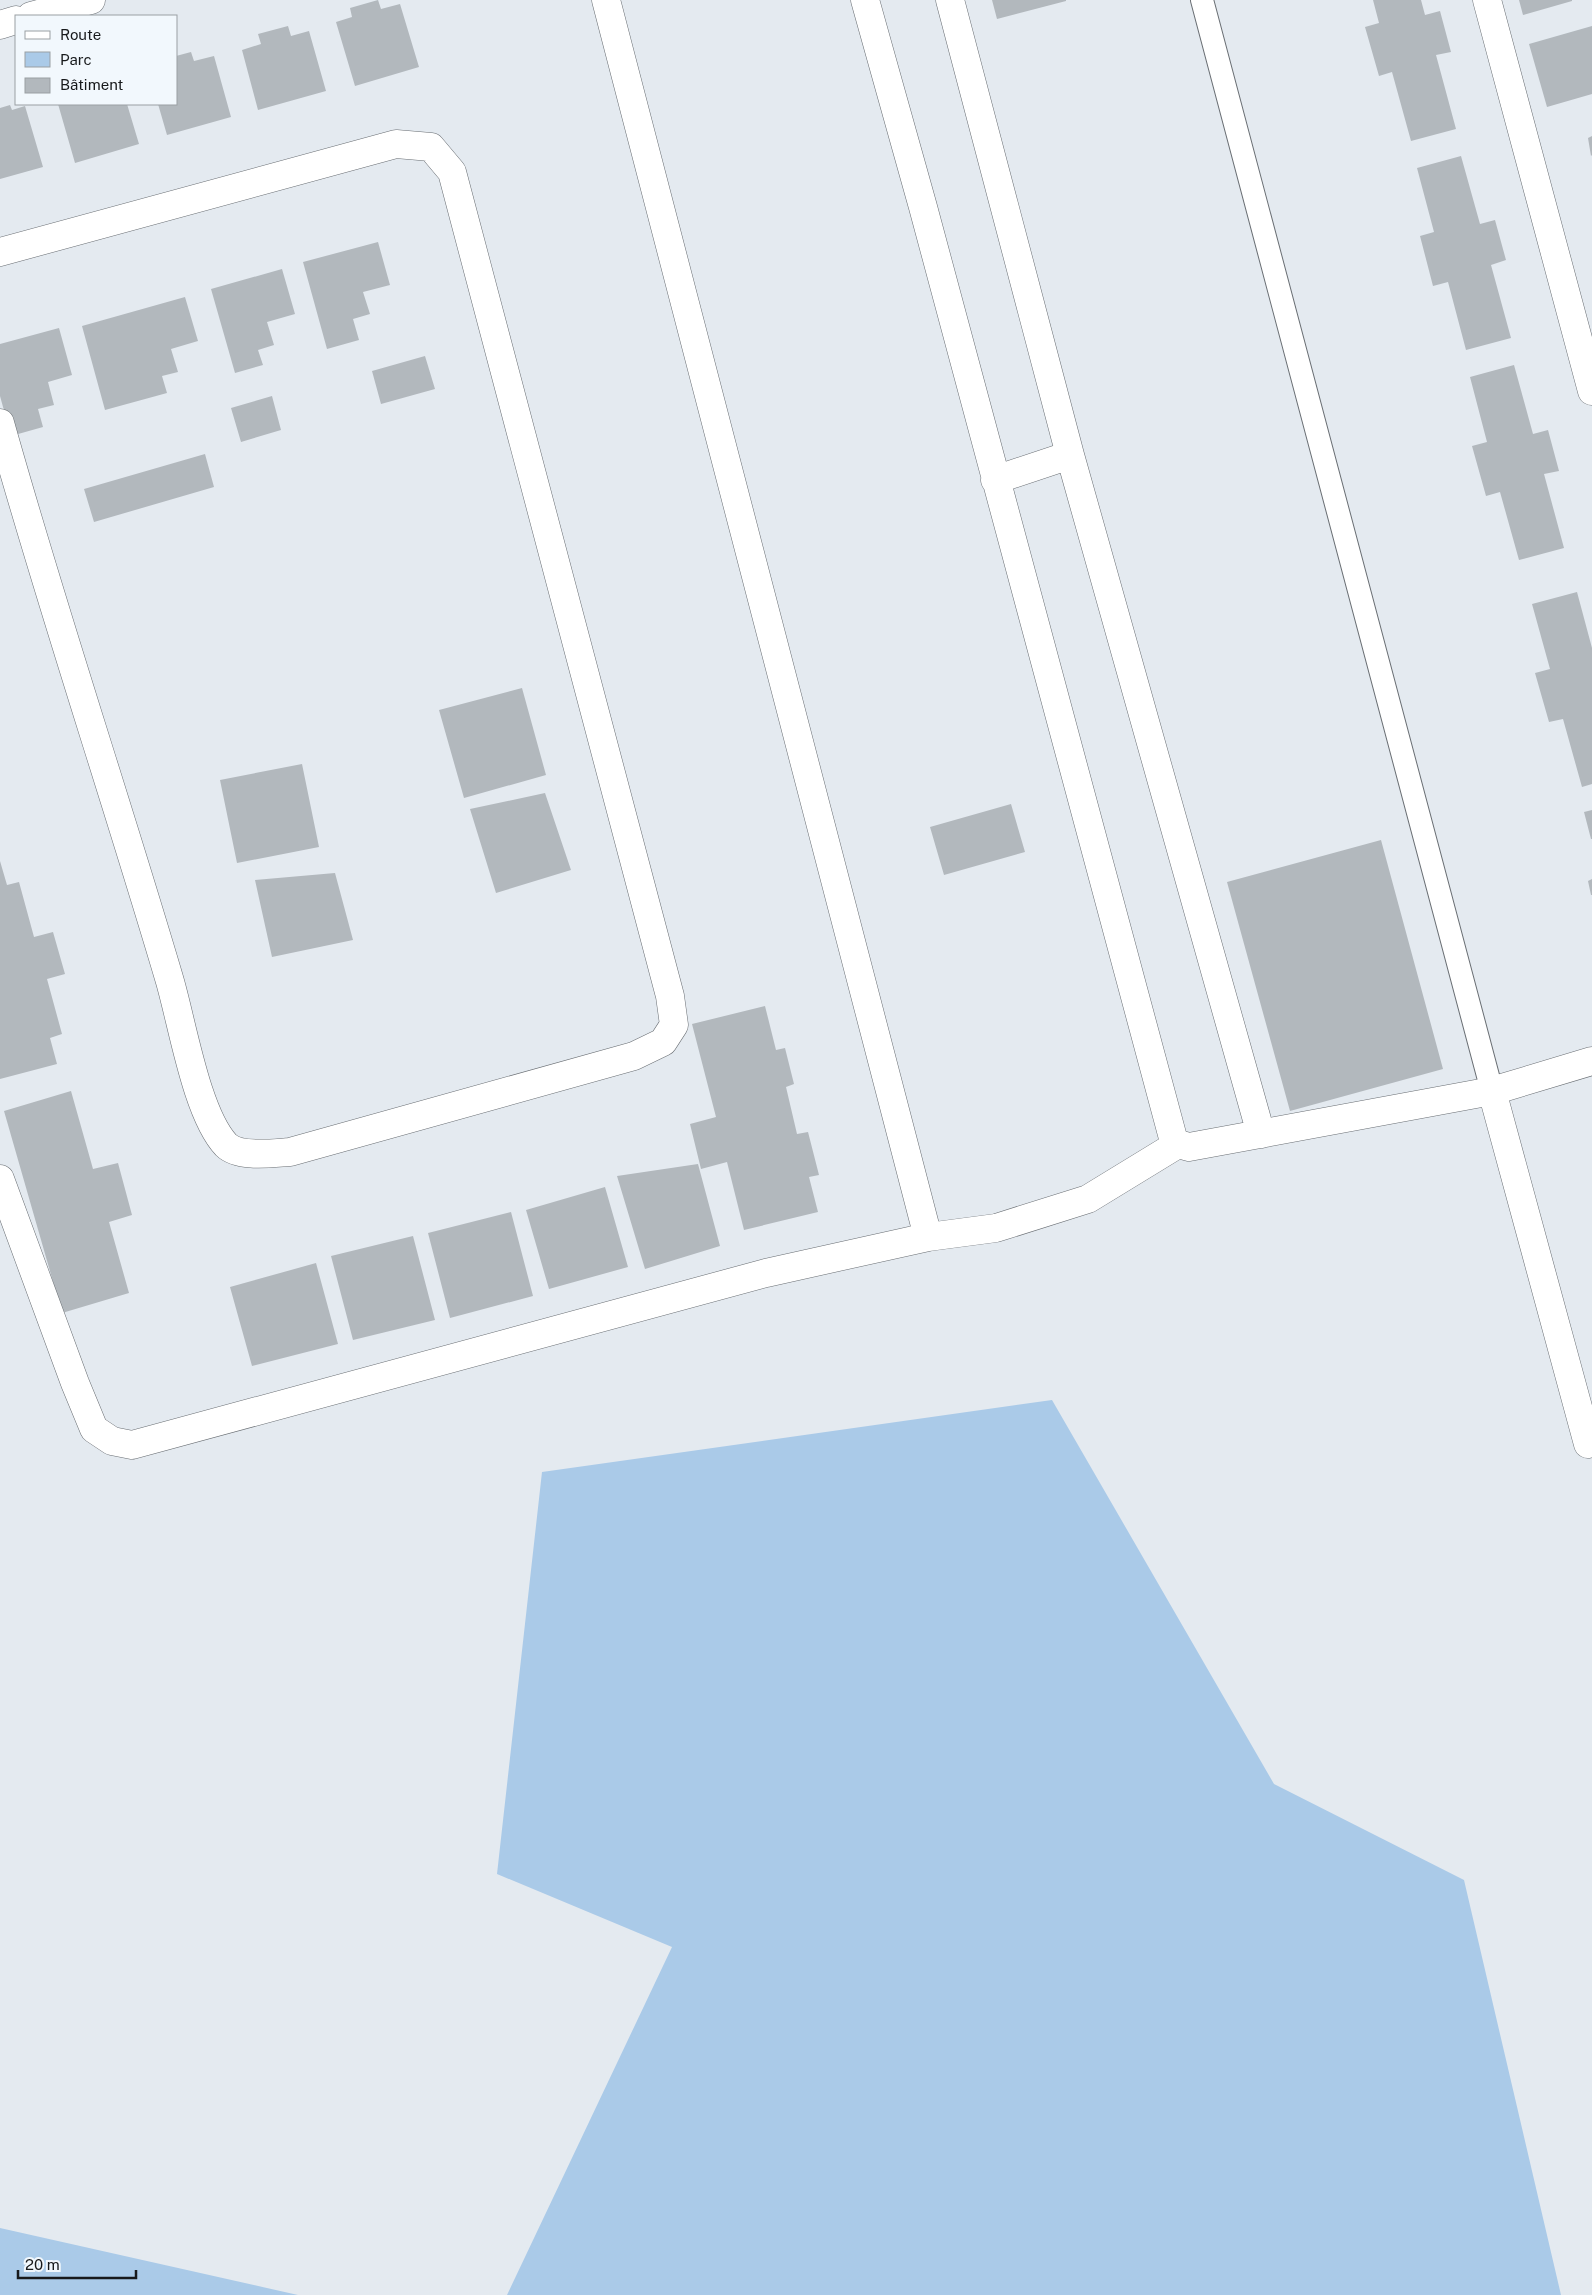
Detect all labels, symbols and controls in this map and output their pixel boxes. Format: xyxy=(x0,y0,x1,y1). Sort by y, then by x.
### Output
legend xyxy=(15,15,178,105)
text: Route xyxy=(60,26,101,43)
text: Parc xyxy=(60,51,92,68)
text: Bâtiment xyxy=(60,76,123,93)
scale bar xyxy=(18,2248,135,2280)
text: 20 m xyxy=(25,2256,60,2273)

